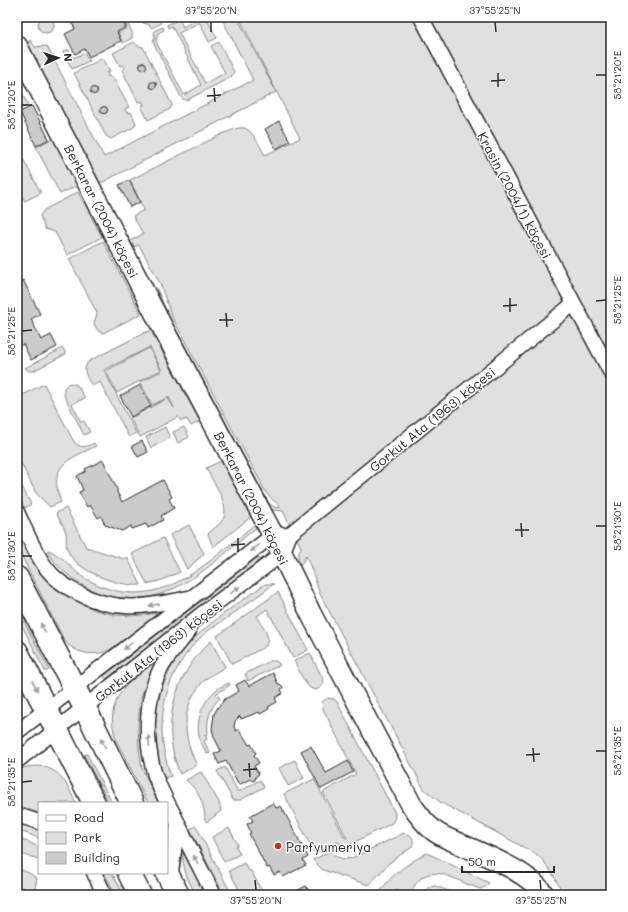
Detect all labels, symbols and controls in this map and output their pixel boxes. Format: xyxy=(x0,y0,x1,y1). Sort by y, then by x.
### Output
text: 37°55'20"N xyxy=(185,3,237,17)
text: 37°55'25"N xyxy=(469,3,521,17)
north arrow xyxy=(38,38,78,78)
text: 58°21'20"E xyxy=(610,50,624,99)
text: N xyxy=(61,53,76,62)
text: 58°21'20"E xyxy=(4,80,18,129)
street label: Krasin (2004/1) köçesi xyxy=(474,129,556,261)
street label: Berkarar (2004) köçesi xyxy=(61,141,143,281)
text: 58°21'25"E xyxy=(610,275,624,324)
text: 58°21'25"E xyxy=(4,306,18,355)
street label: Gorkut Ata (1963) köçesi xyxy=(366,363,498,475)
street label: Berkarar (2004) köçesi xyxy=(211,428,293,568)
text: 58°21'30"E xyxy=(610,501,624,551)
text: 58°21'30"E xyxy=(4,531,18,581)
one-way arrow xyxy=(250,544,261,553)
one-way arrow xyxy=(229,586,240,594)
street label: Gorkut Ata (1963) köçesi xyxy=(91,595,225,705)
one-way arrow xyxy=(148,602,160,608)
one-way arrow xyxy=(40,622,46,633)
one-way arrow xyxy=(122,642,133,651)
one-way arrow xyxy=(32,680,38,692)
text: 58°21'35"E xyxy=(610,726,624,775)
one-way arrow xyxy=(145,735,152,747)
one-way arrow xyxy=(100,737,106,749)
text: 58°21'35"E xyxy=(4,757,18,806)
legend xyxy=(38,802,168,874)
text: Road xyxy=(74,809,104,825)
text: Park xyxy=(74,829,101,845)
place label: Parfyumeriya xyxy=(286,838,371,855)
marker: Parfyumeriya xyxy=(273,841,283,851)
scale bar xyxy=(462,848,554,874)
text: Building xyxy=(74,849,120,865)
text: 50 m xyxy=(468,853,496,869)
one-way arrow xyxy=(193,854,199,866)
text: 37°55'20"N xyxy=(230,893,282,907)
text: 37°55'25"N xyxy=(515,893,567,907)

